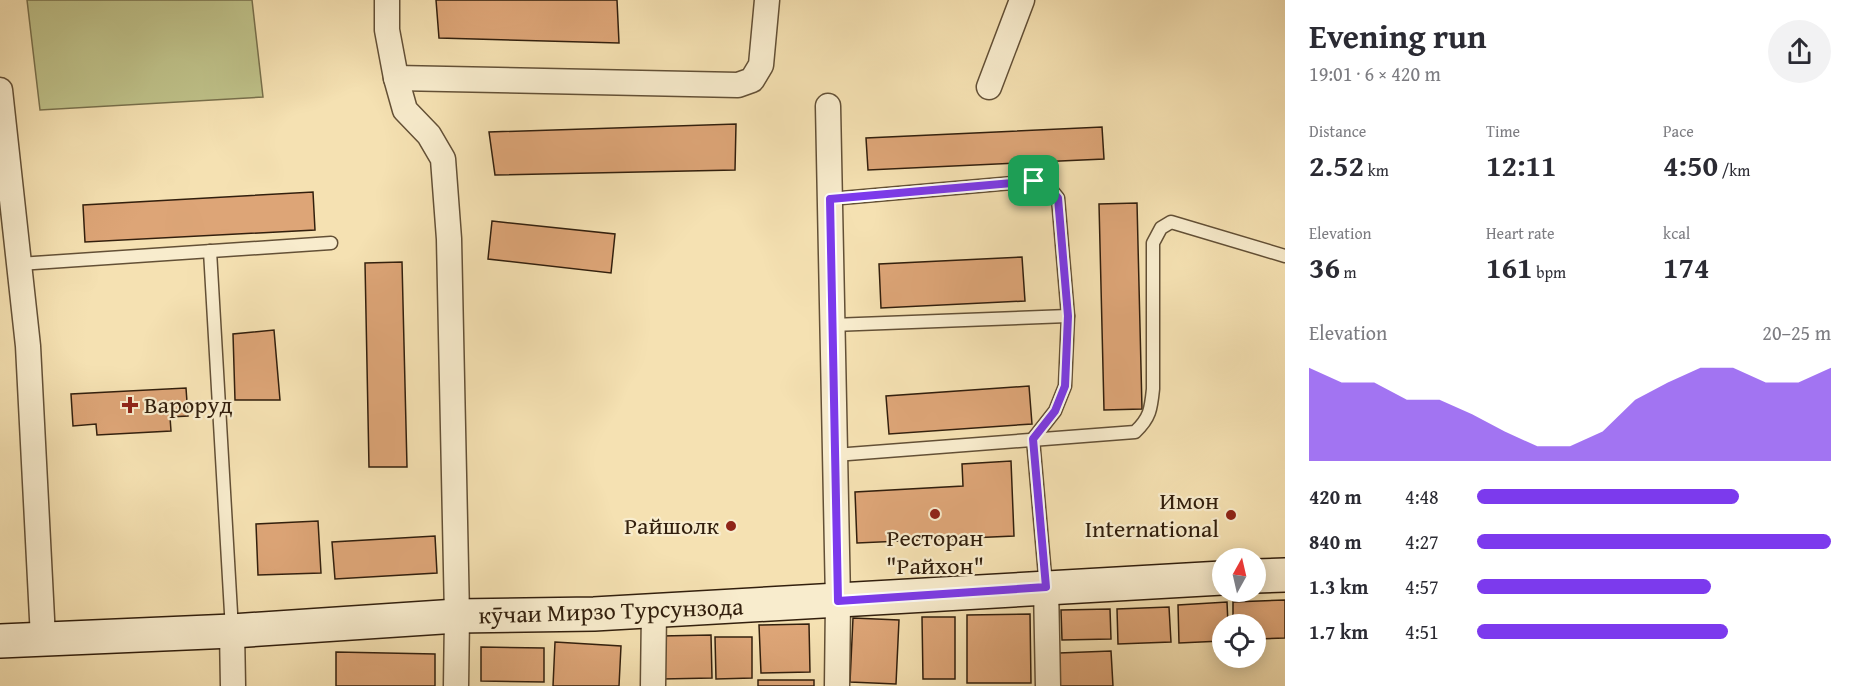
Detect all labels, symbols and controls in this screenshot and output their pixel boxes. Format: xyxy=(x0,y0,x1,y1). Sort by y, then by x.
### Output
text: Evening run xyxy=(1309,12,1486,60)
button: share xyxy=(1768,20,1831,83)
text: 19:01 · 6 × 420 m xyxy=(1309,59,1441,88)
text: Distance xyxy=(1309,119,1366,143)
text: Time xyxy=(1486,119,1520,143)
text: Pace xyxy=(1663,119,1694,143)
text: 2.52 xyxy=(1309,143,1364,187)
text: 12:11 xyxy=(1486,143,1557,187)
text: 4:50 xyxy=(1663,143,1718,187)
pin xyxy=(1008,155,1059,206)
text: km xyxy=(1364,158,1389,182)
text: /km xyxy=(1718,158,1750,182)
icon: arrive xyxy=(1017,164,1050,197)
text: Elevation xyxy=(1309,221,1372,245)
text: Heart rate xyxy=(1486,221,1555,245)
text: kcal xyxy=(1663,221,1690,245)
text: 36 xyxy=(1309,245,1340,289)
text: 161 xyxy=(1486,245,1533,289)
text: 174 xyxy=(1663,245,1710,289)
text: m xyxy=(1340,260,1357,284)
text: bpm xyxy=(1533,260,1566,284)
text: Elevation xyxy=(1309,318,1387,347)
text: 20–25 m xyxy=(1762,318,1831,347)
place label: Вароруд xyxy=(144,387,232,422)
marker: Вароруд xyxy=(121,396,139,414)
text: 420 m xyxy=(1309,482,1362,511)
text: 4:48 xyxy=(1405,482,1439,511)
place label: Имон International xyxy=(1085,483,1219,546)
marker: Ресторан "Райхон" xyxy=(928,507,942,521)
place label: Райшолк xyxy=(624,508,719,543)
marker: Имон International xyxy=(1224,508,1238,522)
marker: Райшолк xyxy=(724,519,738,533)
place label: Ресторан "Райхон" xyxy=(886,520,984,583)
text: 840 m xyxy=(1309,527,1362,556)
text: 4:27 xyxy=(1405,527,1439,556)
north arrow xyxy=(1212,548,1266,602)
map controls xyxy=(1212,548,1266,668)
text: 1.3 km xyxy=(1309,572,1368,601)
text: 4:57 xyxy=(1405,572,1439,601)
street label: кӯчаи Мирзо Турсунзода xyxy=(478,588,745,633)
button: locate xyxy=(1212,614,1266,668)
text: 1.7 km xyxy=(1309,617,1368,646)
text: 4:51 xyxy=(1405,617,1439,646)

